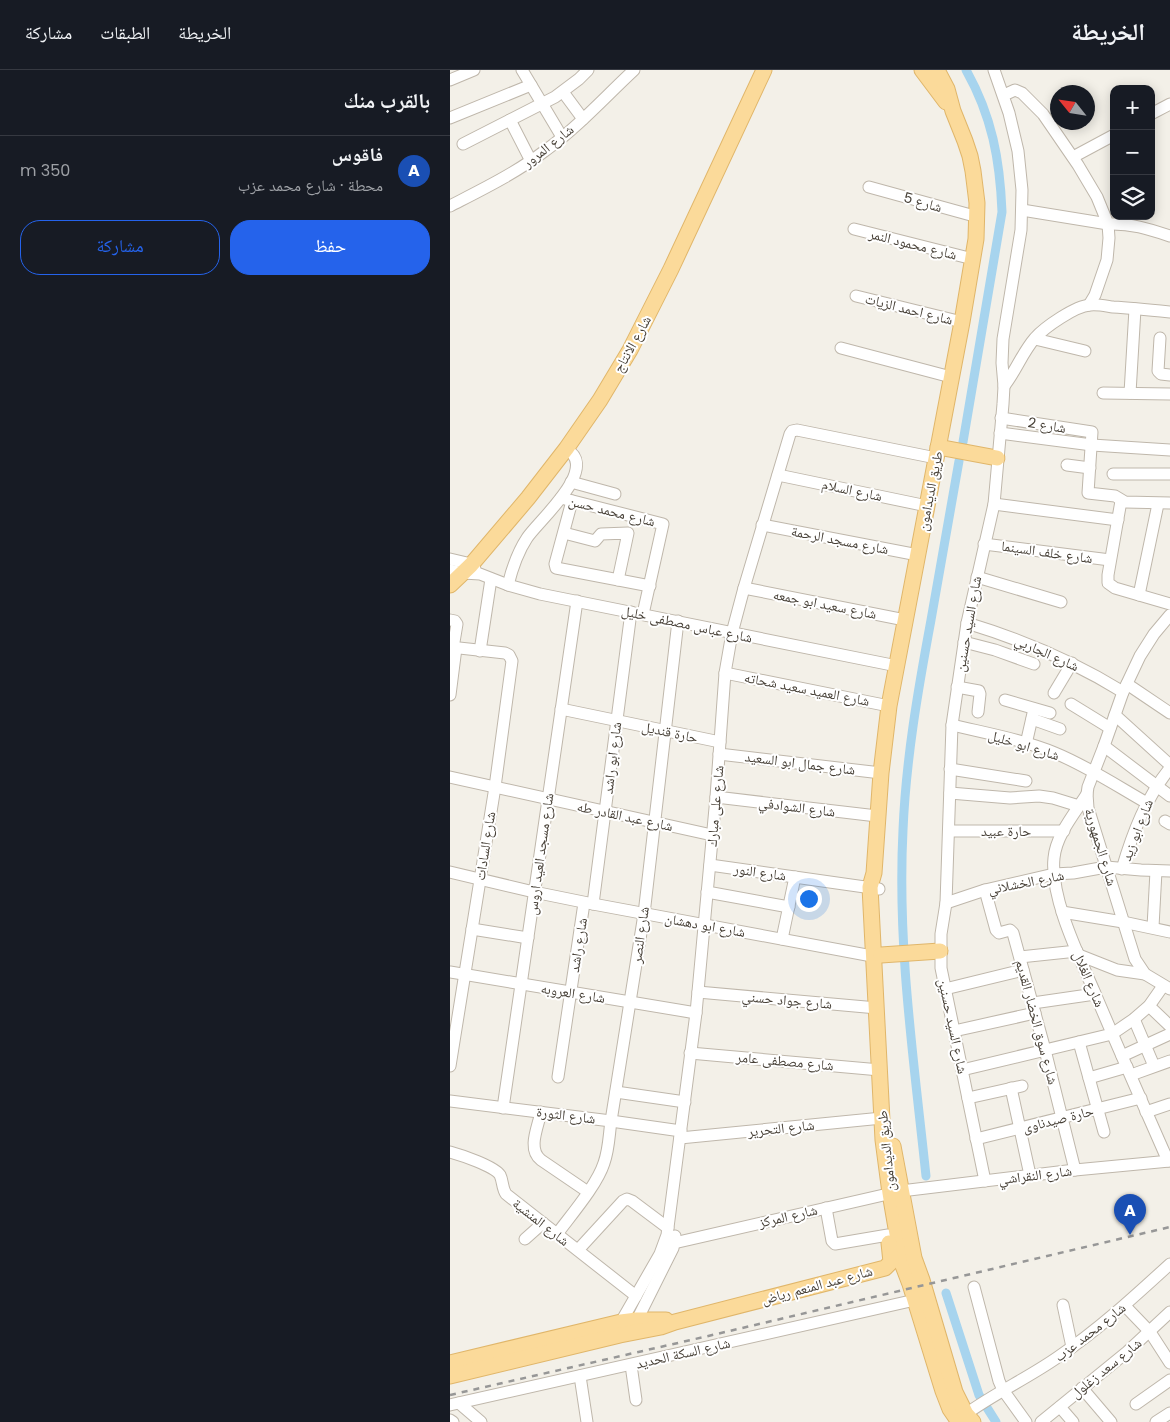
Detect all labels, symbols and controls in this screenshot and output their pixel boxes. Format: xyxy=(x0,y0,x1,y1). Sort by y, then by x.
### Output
text: الخريطة xyxy=(1071,15,1145,48)
text: مشاركة xyxy=(25,20,72,45)
text: الطبقات xyxy=(100,20,150,45)
text: الخريطة xyxy=(178,20,231,45)
north arrow xyxy=(1050,85,1095,130)
map controls xyxy=(1110,85,1155,220)
button: + xyxy=(1110,85,1155,130)
text: بالقرب منك xyxy=(344,86,430,115)
street label: شارع المرور xyxy=(517,120,578,173)
button: − xyxy=(1110,130,1155,175)
text: فاقوس xyxy=(332,141,383,168)
text: 350 m xyxy=(20,159,70,182)
text: A xyxy=(408,159,420,182)
text: محطة · شارع محمد عزب xyxy=(238,174,383,197)
button: layers xyxy=(1110,175,1155,220)
street label: شارع 5 xyxy=(901,187,945,217)
button: مشاركة xyxy=(20,220,220,275)
button: حفظ xyxy=(230,220,430,275)
street label: شارع محمود النمر xyxy=(866,223,959,265)
street label: شارع احمد الزيات xyxy=(863,288,955,330)
street label: شارع الانتاج xyxy=(608,312,656,376)
street label: شارع 2 xyxy=(1026,412,1068,438)
street label: طريق الديدامون xyxy=(912,449,948,533)
street label: شارع السلام xyxy=(820,474,884,506)
street label: شارع محمد حسن xyxy=(567,491,657,531)
street label: شارع مسجد الرحمة xyxy=(790,521,890,559)
street label: شارع خلف السينما xyxy=(1000,536,1094,568)
street label: شارع السيد حسنين xyxy=(950,575,986,673)
street label: شارع سعيد ابو جمعه xyxy=(772,584,878,624)
street label: شارع عباس مصطفى خليل xyxy=(620,600,754,648)
street label: شارع الجاربي xyxy=(1011,630,1082,677)
street label: شارع العميد سعيد شحاته xyxy=(743,667,871,711)
street label: حارة قنديل xyxy=(640,716,700,748)
street label: شارع ابو راشد xyxy=(598,721,626,795)
street label: شارع ابو خليل xyxy=(986,725,1062,765)
street label: شارع جمال ابو السعيد xyxy=(744,746,856,780)
street label: شارع على مبارك xyxy=(701,765,729,847)
street label: شارع مسجد العيد اروس xyxy=(522,792,558,916)
street label: شارع الشوادفي xyxy=(757,792,836,823)
street label: شارع عبد القادر طه xyxy=(575,796,675,836)
street label: شارع ابو زيد xyxy=(1116,796,1158,864)
street label: شارع الجمهورية xyxy=(1080,806,1122,888)
street label: شارع السادات xyxy=(470,810,500,882)
street label: حارة عبيد xyxy=(981,821,1031,841)
street label: شارع النور xyxy=(732,858,787,886)
street label: شارع الخشلاني xyxy=(986,865,1066,901)
your location xyxy=(796,886,822,912)
street label: شارع النصر xyxy=(626,905,654,966)
street label: شارع ابو دهشان xyxy=(663,908,747,942)
street label: شارع راشد xyxy=(564,916,592,974)
street label: شارع الغلال xyxy=(1068,948,1110,1010)
street label: شارع سوق الخضار القديم xyxy=(1011,957,1063,1087)
street label: شارع السيد حسنين xyxy=(933,977,973,1075)
street label: شارع العروبه xyxy=(539,978,607,1008)
street label: شارع جواد حسني xyxy=(741,986,833,1015)
street label: شارع مصطفى عامر xyxy=(734,1047,835,1075)
street label: حارة صيدناوى xyxy=(1020,1100,1096,1137)
street label: شارع الثورة xyxy=(535,1101,597,1129)
street label: طريق الديدامون xyxy=(872,1110,900,1192)
street label: شارع التحرير xyxy=(746,1115,815,1142)
street label: شارع النقراشي xyxy=(997,1161,1073,1191)
street label: شارع المنشية xyxy=(508,1193,574,1251)
pin: A xyxy=(1114,1194,1146,1235)
street label: شارع المركز xyxy=(756,1200,819,1233)
street label: شارع عبد المنعم رياض xyxy=(759,1261,875,1309)
street label: شارع محمد عزب xyxy=(1050,1298,1130,1366)
street label: شارع السكة الحديد xyxy=(634,1332,732,1374)
street label: شارع سعد زغلول xyxy=(1066,1333,1146,1403)

